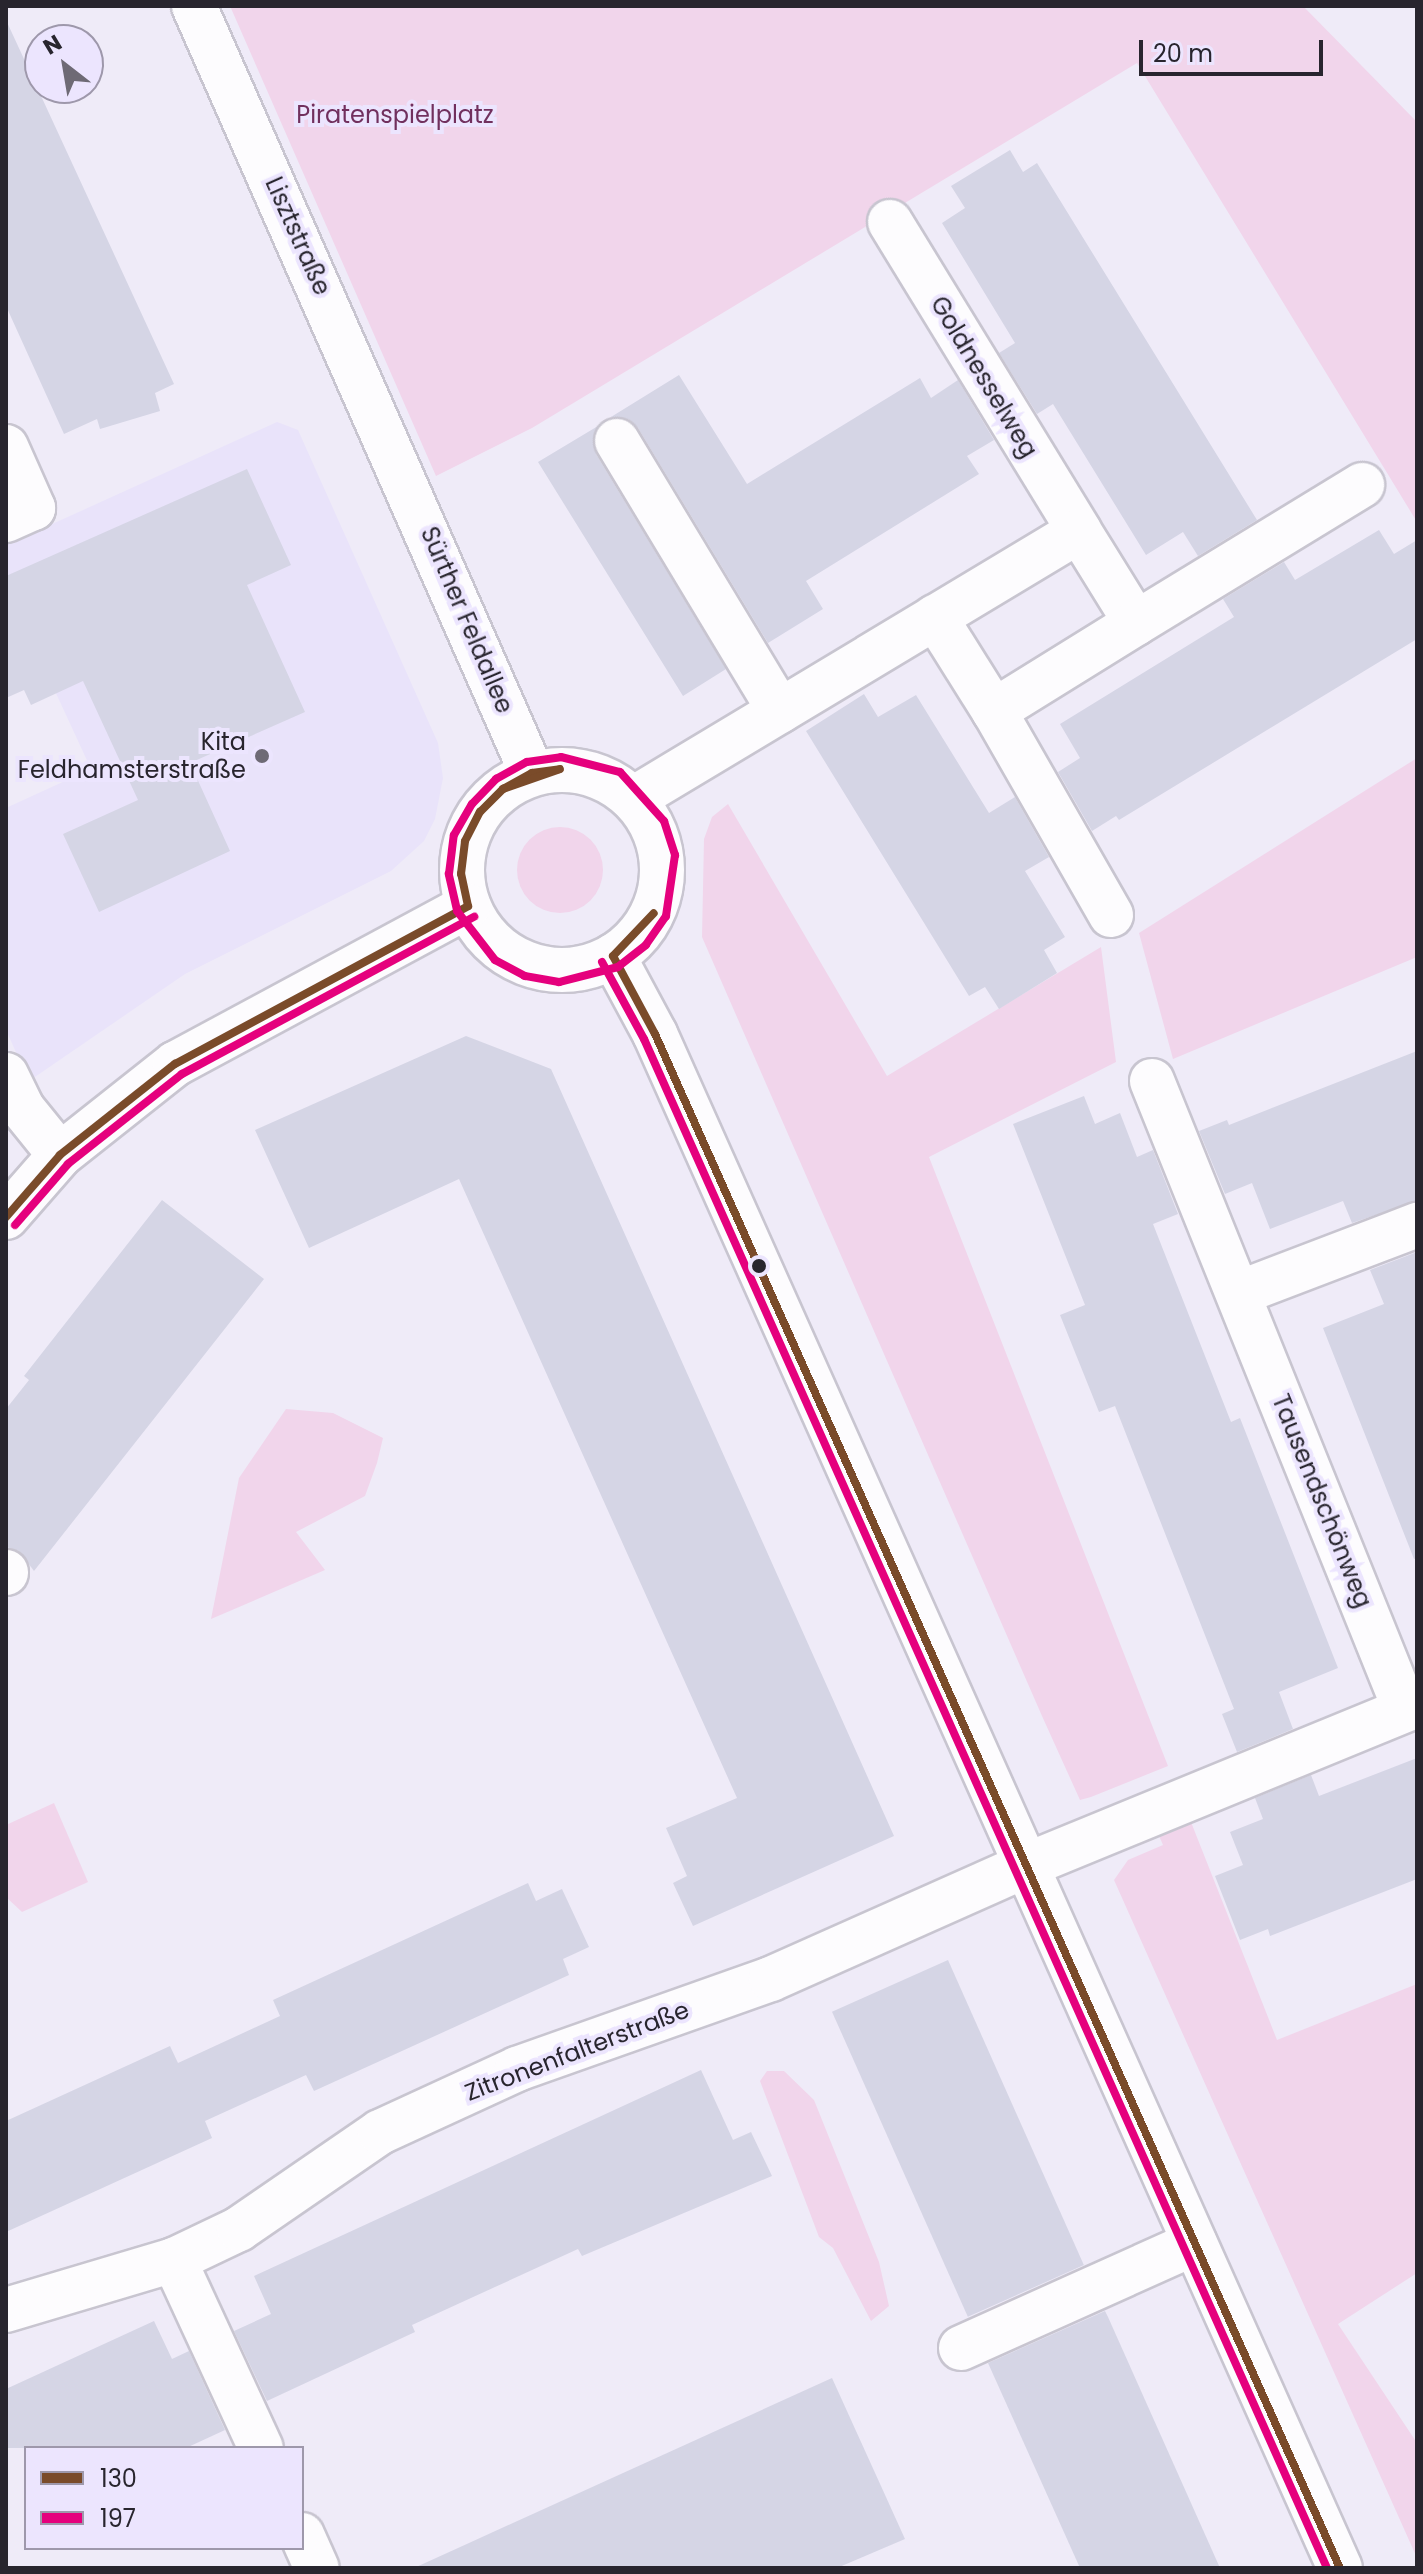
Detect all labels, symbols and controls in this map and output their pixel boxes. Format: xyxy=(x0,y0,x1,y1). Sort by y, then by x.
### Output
north arrow xyxy=(24,24,104,104)
scale bar xyxy=(1143,24,1327,74)
text: N xyxy=(37,27,67,62)
text: 20 m xyxy=(1153,37,1213,70)
park label: Piratenspielplatz xyxy=(296,101,494,129)
street label: Lisztstraße xyxy=(259,173,337,299)
street label: Goldnesselweg xyxy=(925,291,1043,463)
street label: Sürther Feldallee xyxy=(415,522,519,718)
place label: Kita Feldhamsterstraße xyxy=(18,728,246,784)
marker: Kita Feldhamsterstraße xyxy=(253,747,271,765)
unlabelled marker xyxy=(751,1258,767,1274)
street label: Tausendschönweg xyxy=(1266,1390,1378,1612)
street label: Zitronenfalterstraße xyxy=(461,1995,693,2107)
legend xyxy=(24,2446,304,2550)
text: 130 xyxy=(100,2462,137,2495)
text: 197 xyxy=(100,2502,136,2535)

